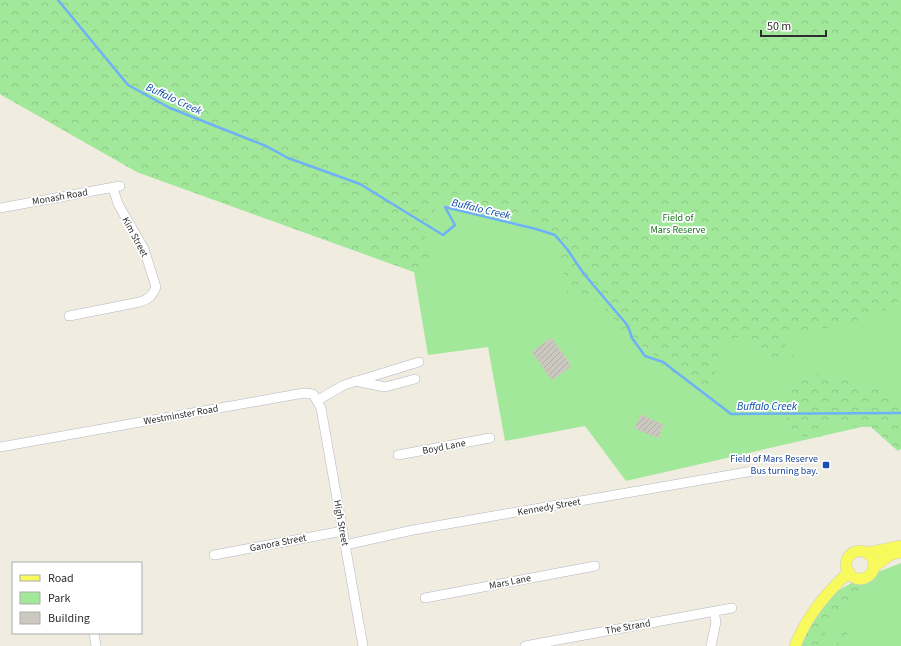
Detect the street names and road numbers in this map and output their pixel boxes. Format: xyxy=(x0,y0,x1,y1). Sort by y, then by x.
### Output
street label: Monash Road xyxy=(31,185,89,209)
street label: Kim Street xyxy=(119,214,152,260)
street label: Westminster Road xyxy=(143,402,219,428)
street label: Boyd Lane xyxy=(421,436,467,458)
street label: Kennedy Street xyxy=(516,494,582,519)
street label: High Street xyxy=(330,499,352,548)
street label: Ganora Street xyxy=(248,531,308,555)
street label: Mars Lane xyxy=(488,571,532,593)
street label: The Strand xyxy=(604,616,652,638)

